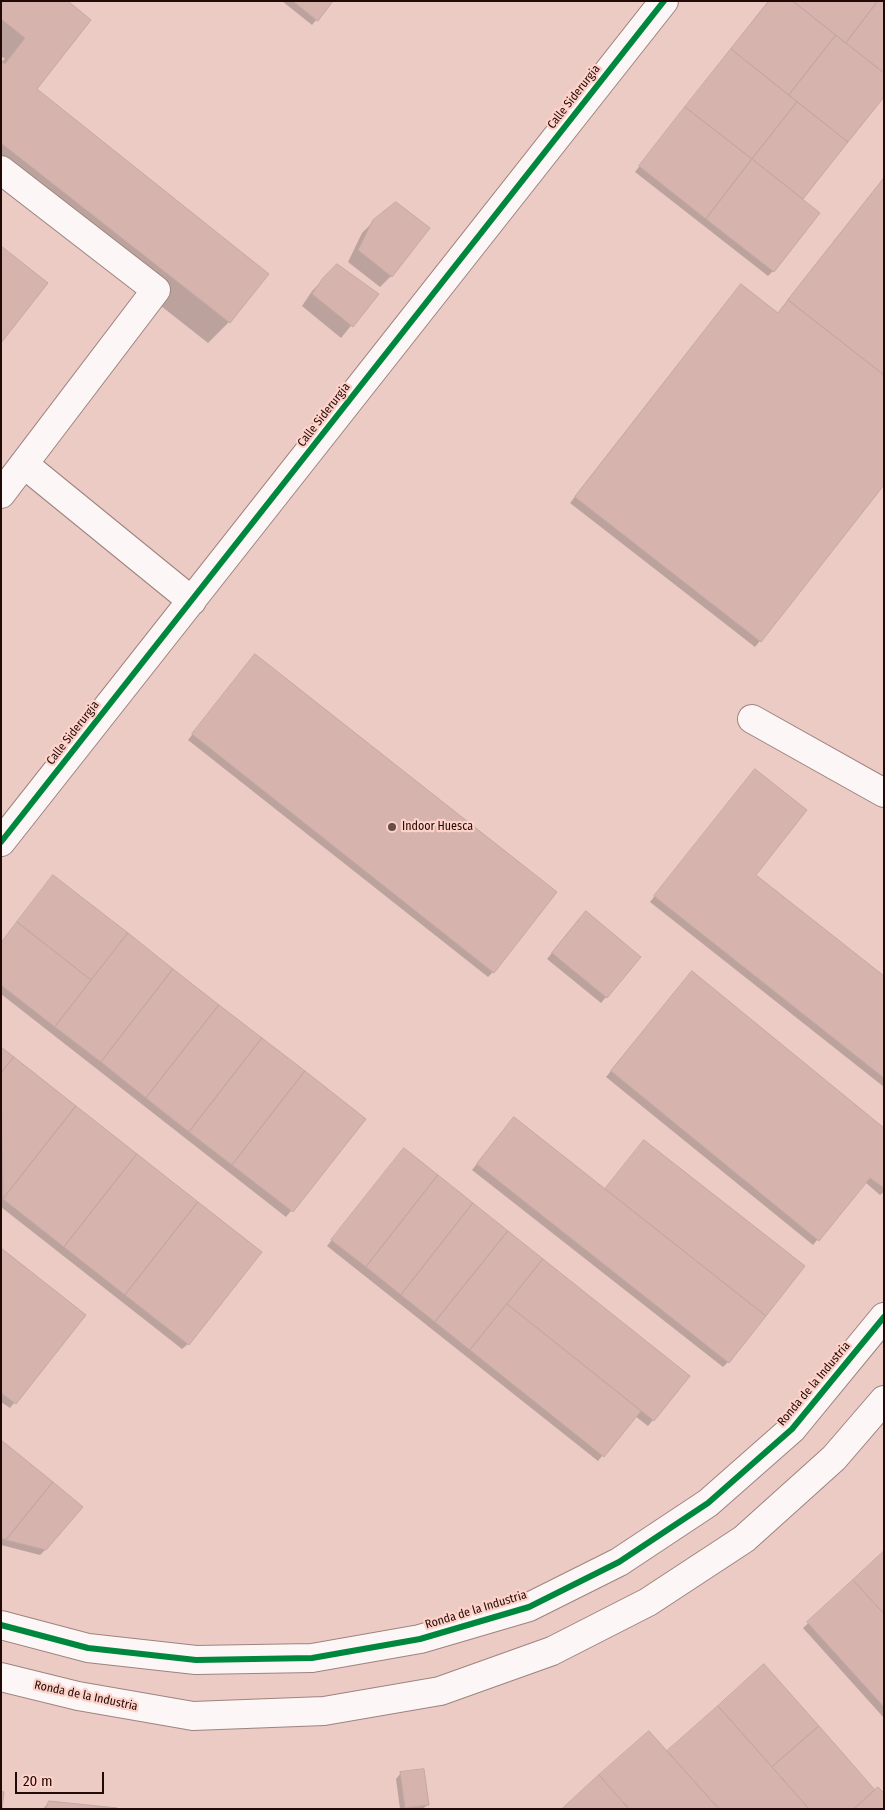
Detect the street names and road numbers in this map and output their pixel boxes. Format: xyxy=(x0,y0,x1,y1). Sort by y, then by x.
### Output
street label: Calle Siderurgia xyxy=(545,62,603,132)
street label: Calle Siderurgia xyxy=(295,380,353,450)
street label: Calle Siderurgia xyxy=(44,698,102,768)
street label: Ronda de la Industria xyxy=(775,1339,853,1429)
street label: Ronda de la Industria xyxy=(423,1588,529,1632)
street label: Ronda de la Industria xyxy=(33,1678,139,1714)

